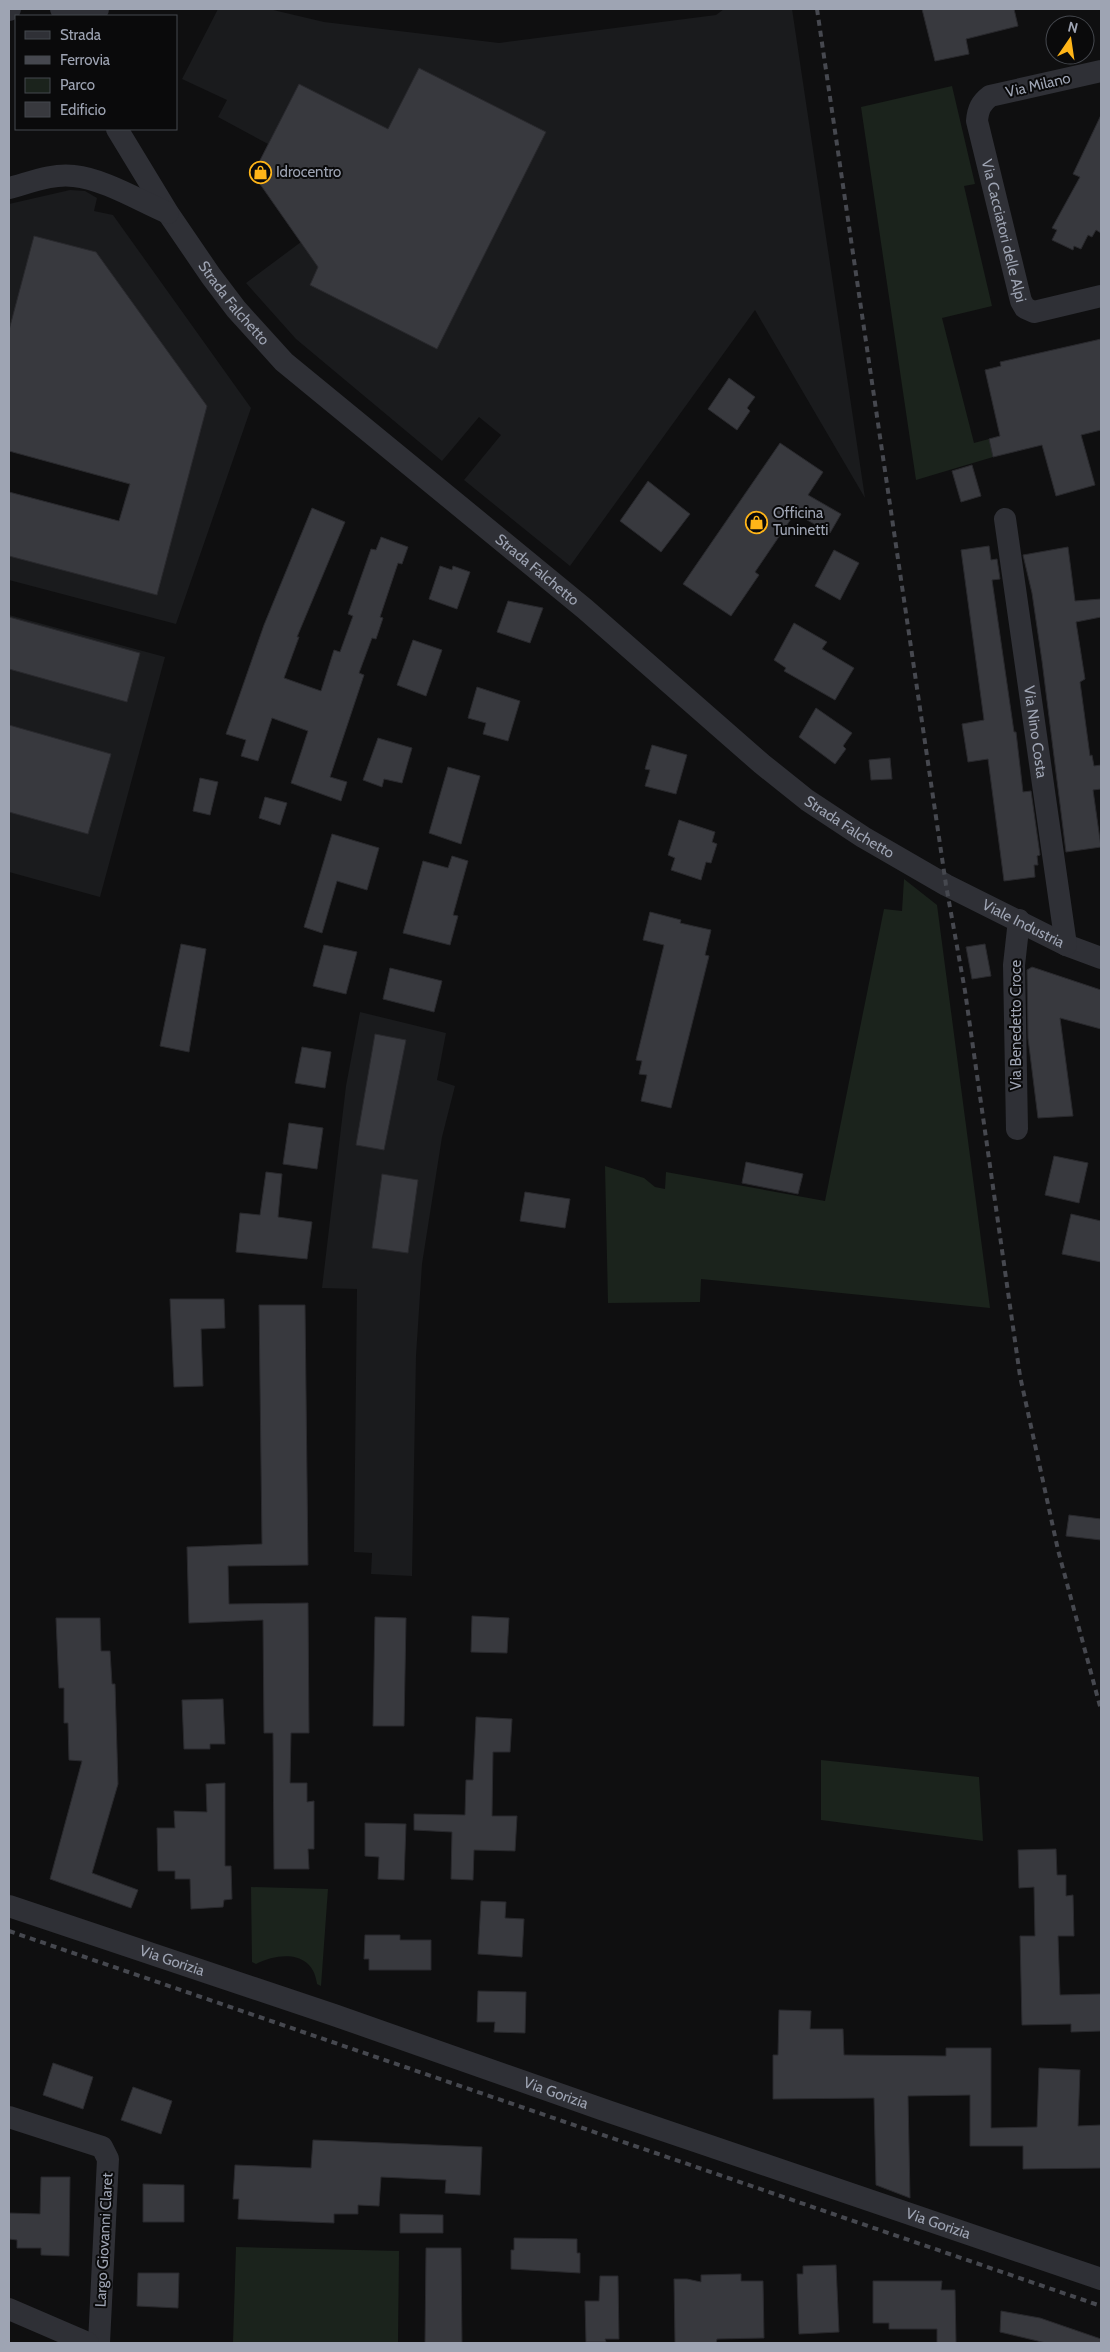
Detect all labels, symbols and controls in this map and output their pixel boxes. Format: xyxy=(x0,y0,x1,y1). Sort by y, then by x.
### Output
legend xyxy=(15,15,178,130)
north arrow xyxy=(1045,15,1095,65)
text: N xyxy=(1066,17,1080,37)
text: Strada xyxy=(60,26,102,44)
text: Ferrovia xyxy=(60,51,111,69)
street label: Via Milano xyxy=(1004,69,1072,101)
text: Parco xyxy=(60,76,95,94)
text: Edificio xyxy=(60,101,106,119)
street label: Via Cacciatori delle Alpi xyxy=(978,157,1030,304)
shop icon: Idrocentro xyxy=(248,160,272,184)
place label: Idrocentro xyxy=(276,163,341,181)
street label: Strada Falchetto xyxy=(195,258,273,349)
place label: Officina Tuninetti xyxy=(773,504,828,539)
shop icon: Officina Tuninetti xyxy=(745,510,769,534)
street label: Strada Falchetto xyxy=(492,530,583,609)
street label: Via Nino Costa xyxy=(1020,685,1051,780)
street label: Strada Falchetto xyxy=(801,792,897,862)
street label: Viale Industria xyxy=(979,896,1068,952)
street label: Via Benedetto Croce xyxy=(1007,960,1025,1090)
street label: Via Gorizia xyxy=(137,1941,208,1980)
street label: Via Gorizia xyxy=(521,2073,591,2113)
street label: Largo Giovanni Claret xyxy=(91,2172,117,2308)
street label: Via Gorizia xyxy=(903,2204,974,2243)

